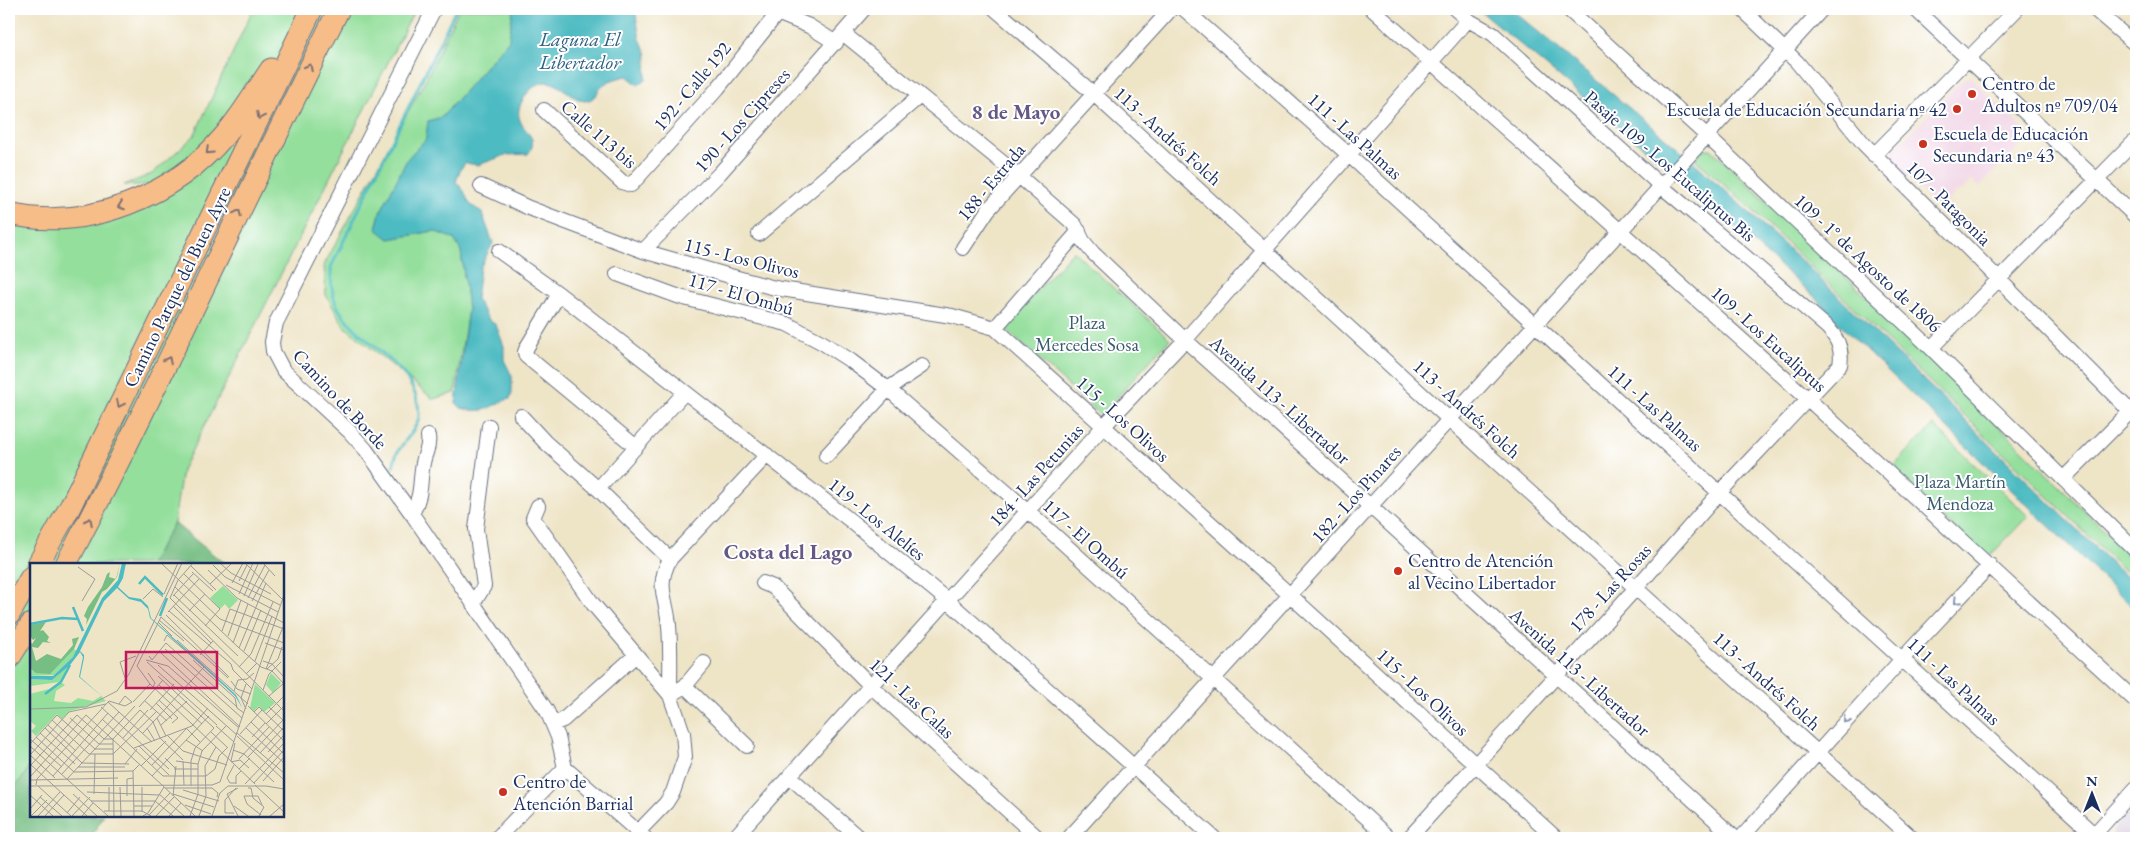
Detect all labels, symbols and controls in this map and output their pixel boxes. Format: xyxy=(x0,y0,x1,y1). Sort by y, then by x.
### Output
water label: Laguna El Libertador xyxy=(538,26,622,75)
street label: 192 - Calle 192 xyxy=(647,36,737,136)
one-way arrow xyxy=(303,63,313,72)
street label: 190 - Los Cipreses xyxy=(689,63,795,177)
place label: Centro de Adultos nº 709/04 xyxy=(1981,71,2118,118)
street label: 113 - Andrés Folch xyxy=(1109,81,1227,191)
street label: Pasaje 109 - Los Eucaliptus Bis xyxy=(1579,85,1761,247)
street label: 111 - Las Palmas xyxy=(1302,87,1408,185)
marker: Centro de Adultos nº 709/04 xyxy=(1966,88,1978,100)
street label: Calle 113 bis xyxy=(556,94,642,174)
place label: Escuela de Educación Secundaria nº 42 xyxy=(1666,97,1947,122)
district label: 8 de Mayo xyxy=(972,98,1061,125)
marker: Escuela de Educación Secundaria nº 42 xyxy=(1951,103,1963,115)
one-way arrow xyxy=(256,111,266,120)
place label: Escuela de Educación Secundaria nº 43 xyxy=(1933,121,2089,168)
street label: 188 - Estrada xyxy=(951,138,1031,226)
marker: Escuela de Educación Secundaria nº 43 xyxy=(1917,138,1929,150)
one-way arrow xyxy=(206,145,215,154)
street label: 107 - Patagonia xyxy=(1901,155,1997,251)
street label: Camino Parque del Buen Ayre xyxy=(118,183,236,391)
street label: 109 - 1° de Agosto de 1806 xyxy=(1789,188,1947,338)
one-way arrow xyxy=(117,200,126,210)
one-way arrow xyxy=(232,209,243,218)
street label: 115 - Los Olivos xyxy=(682,232,802,284)
street label: 117 - El Ombú xyxy=(685,267,797,321)
street label: 109 - Los Eucaliptus xyxy=(1706,280,1832,398)
park label: Plaza Mercedes Sosa xyxy=(1035,310,1139,357)
street label: Avenida 113 - Libertador xyxy=(1204,329,1356,470)
street label: Camino de Borde xyxy=(287,343,393,455)
street label: 113 - Andrés Folch xyxy=(1408,354,1526,464)
one-way arrow xyxy=(162,356,172,365)
street label: 111 - Las Palmas xyxy=(1602,359,1708,457)
street label: 115 - Los Olivos xyxy=(1071,370,1175,468)
one-way arrow xyxy=(117,398,127,407)
street label: 184 - Las Petunias xyxy=(983,418,1089,532)
street label: 182 - Los Pinares xyxy=(1305,440,1407,548)
park label: Plaza Martín Mendoza xyxy=(1914,469,2006,516)
street label: 119 - Los Alelíes xyxy=(823,472,931,566)
street label: 117 - El Ombú xyxy=(1037,493,1135,585)
one-way arrow xyxy=(83,517,93,526)
district label: Costa del Lago xyxy=(724,538,853,565)
street label: 178 - Las Rosas xyxy=(1563,538,1657,638)
place label: Centro de Atención al Vecino Libertador xyxy=(1408,548,1557,595)
inset map xyxy=(30,563,284,817)
marker: Centro de Atención al Vecino Libertador xyxy=(1392,565,1404,577)
one-way arrow xyxy=(1954,595,1963,604)
street label: Avenida 113 - Libertador xyxy=(1504,601,1656,742)
street label: 113 - Andrés Folch xyxy=(1708,626,1826,736)
street label: 111 - Las Palmas xyxy=(1902,631,2006,731)
street label: 115 - Los Olivos xyxy=(1371,643,1475,741)
street label: 121 - Las Calas xyxy=(864,652,960,744)
one-way arrow xyxy=(1843,715,1852,724)
place label: Centro de Atención Barrial xyxy=(512,769,634,816)
north arrow xyxy=(2068,770,2118,820)
text: N xyxy=(2086,772,2098,790)
marker: Centro de Atención Barrial xyxy=(497,786,509,798)

